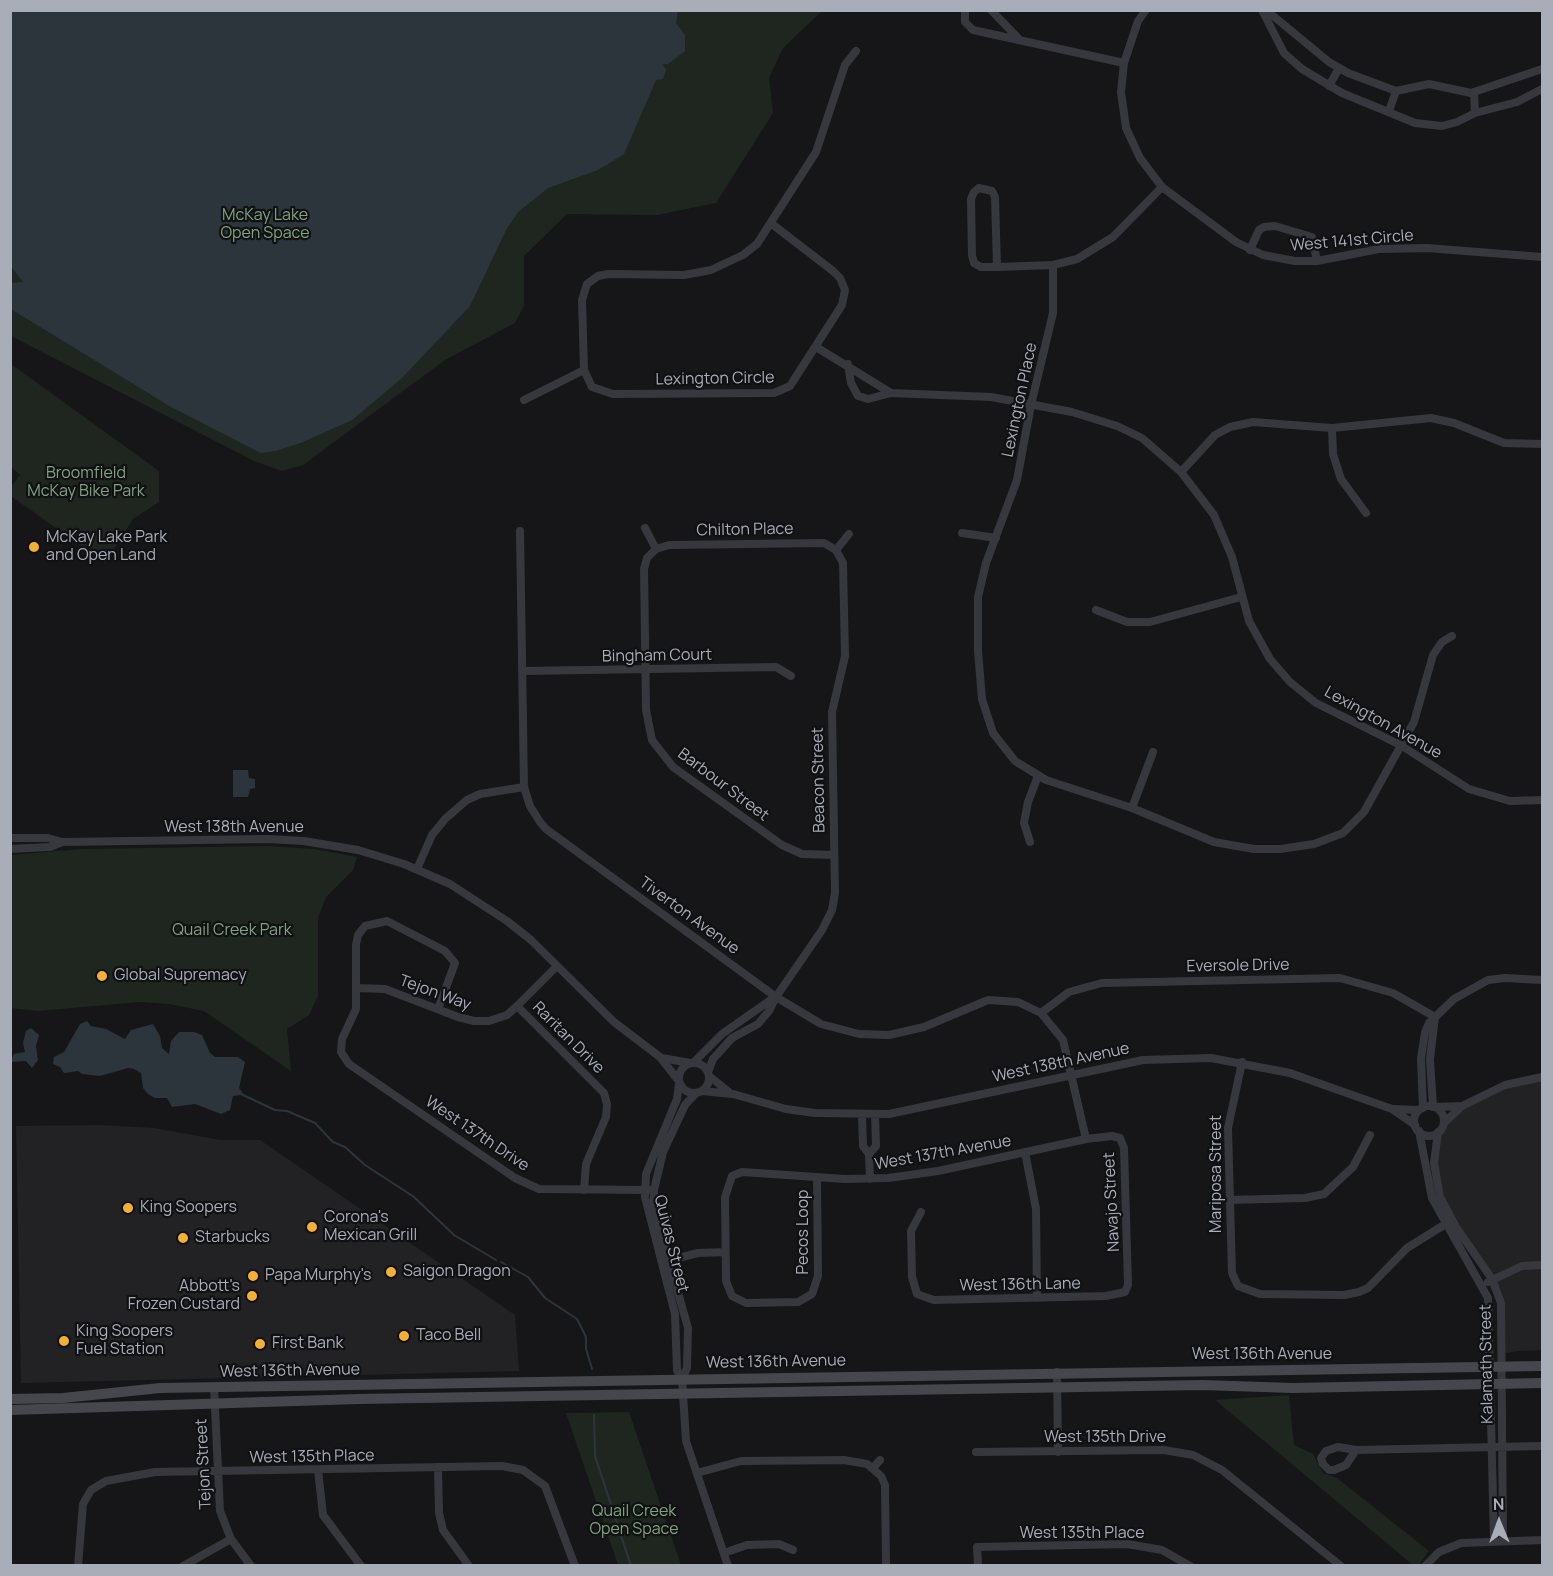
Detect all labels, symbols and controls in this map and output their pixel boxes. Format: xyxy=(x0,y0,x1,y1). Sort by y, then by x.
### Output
park label: McKay Lake Open Space xyxy=(220,206,310,244)
street label: West 141st Circle xyxy=(1290,226,1414,256)
street label: Lexington Place xyxy=(998,341,1042,459)
street label: Lexington Circle xyxy=(655,368,775,390)
park label: Broomfield McKay Bike Park xyxy=(27,464,145,502)
street label: Chilton Place xyxy=(696,520,794,540)
place label: McKay Lake Park and Open Land xyxy=(46,528,167,566)
marker: McKay Lake Park and Open Land xyxy=(27,540,41,554)
street label: Bingham Court xyxy=(602,645,712,667)
street label: Lexington Avenue xyxy=(1321,683,1445,763)
street label: Beacon Street xyxy=(808,727,830,833)
street label: Barbour Street xyxy=(674,745,772,825)
street label: West 138th Avenue xyxy=(164,818,304,838)
street label: Tiverton Avenue xyxy=(635,873,743,959)
park label: Quail Creek Park xyxy=(172,921,292,941)
street label: Eversole Drive xyxy=(1186,956,1290,976)
place label: Global Supremacy xyxy=(114,966,247,986)
marker: Global Supremacy xyxy=(95,969,109,983)
street label: Tejon Way xyxy=(397,971,473,1015)
street label: Raritan Drive xyxy=(528,998,608,1078)
street label: West 138th Avenue xyxy=(991,1039,1131,1087)
street label: West 137th Drive xyxy=(421,1092,533,1176)
street label: Mariposa Street xyxy=(1207,1115,1227,1233)
street label: West 137th Avenue xyxy=(873,1132,1013,1174)
street label: Navajo Street xyxy=(1100,1152,1124,1252)
street label: Pecos Loop xyxy=(794,1189,814,1275)
street label: Quivas Street xyxy=(650,1193,692,1295)
place label: King Soopers xyxy=(140,1198,237,1218)
marker: King Soopers xyxy=(121,1201,135,1215)
place label: Corona's Mexican Grill xyxy=(324,1208,417,1246)
marker: Corona's Mexican Grill xyxy=(305,1220,319,1234)
place label: Starbucks xyxy=(195,1228,270,1248)
marker: Starbucks xyxy=(176,1231,190,1245)
place label: Saigon Dragon xyxy=(403,1262,511,1282)
marker: Saigon Dragon xyxy=(384,1265,398,1279)
place label: Papa Murphy's xyxy=(265,1266,371,1286)
marker: Papa Murphy's xyxy=(246,1269,260,1283)
street label: West 136th Lane xyxy=(959,1274,1081,1296)
place label: Abbott's Frozen Custard xyxy=(128,1277,240,1315)
marker: Abbott's Frozen Custard xyxy=(245,1289,259,1303)
street label: Kalamath Street xyxy=(1476,1304,1498,1424)
place label: King Soopers Fuel Station xyxy=(76,1322,173,1360)
place label: Taco Bell xyxy=(416,1326,481,1346)
marker: Taco Bell xyxy=(397,1329,411,1343)
marker: King Soopers Fuel Station xyxy=(57,1334,71,1348)
place label: First Bank xyxy=(272,1334,343,1354)
marker: First Bank xyxy=(253,1337,267,1351)
street label: West 136th Avenue xyxy=(1192,1345,1332,1365)
street label: West 136th Avenue xyxy=(706,1351,846,1373)
street label: West 136th Avenue xyxy=(220,1360,360,1382)
street label: Tejon Street xyxy=(192,1418,216,1510)
street label: West 135th Drive xyxy=(1044,1428,1166,1448)
street label: West 135th Place xyxy=(249,1446,375,1468)
north arrow xyxy=(1469,1492,1529,1552)
text: N xyxy=(1493,1493,1505,1515)
park label: Quail Creek Open Space xyxy=(589,1502,679,1540)
street label: West 135th Place xyxy=(1019,1524,1145,1544)

